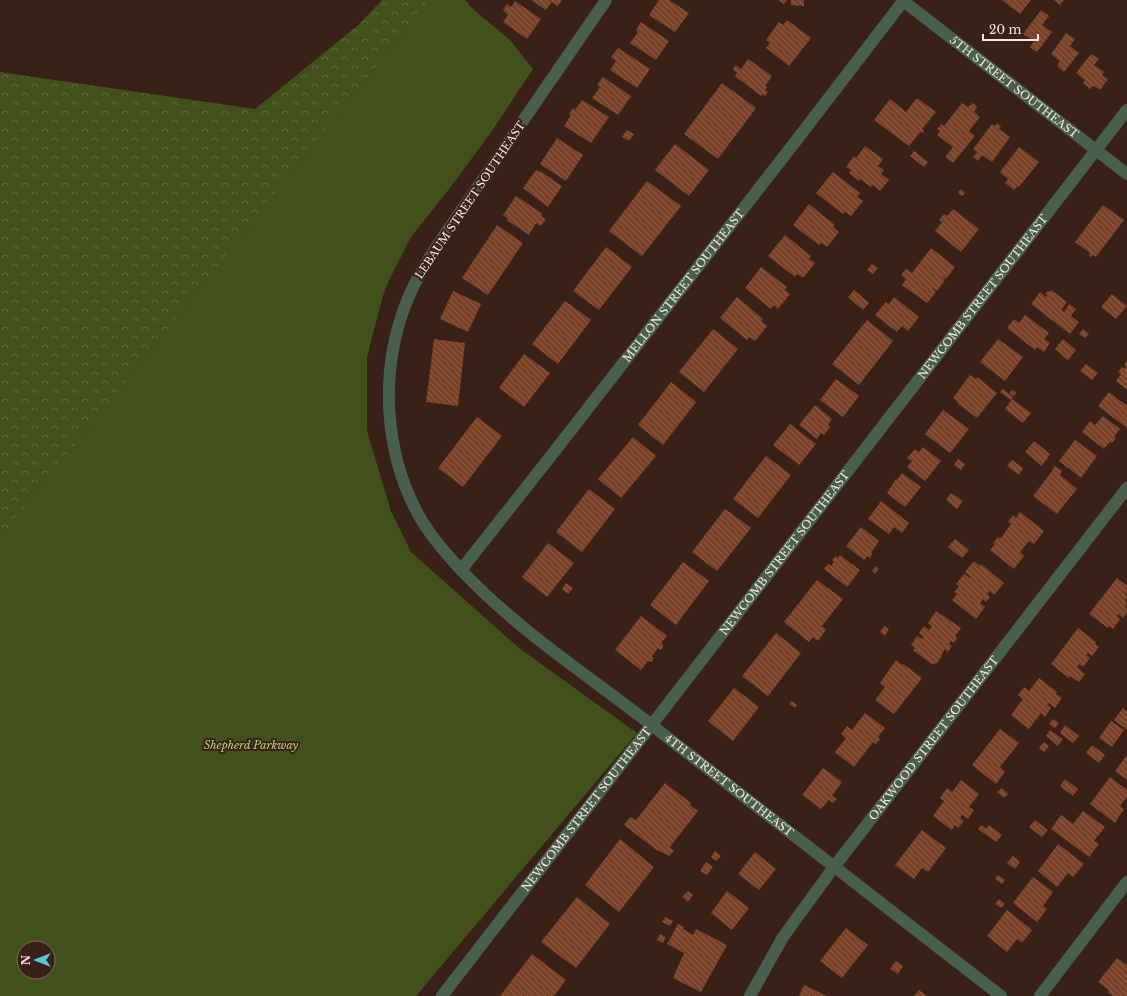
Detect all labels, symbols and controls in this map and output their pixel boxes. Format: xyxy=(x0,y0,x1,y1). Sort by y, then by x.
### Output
scale bar xyxy=(983,16,1038,42)
text: 20 m xyxy=(989,22,1021,37)
street label: 5TH STREET SOUTHEAST xyxy=(947,33,1082,141)
street label: LEBAUM STREET SOUTHEAST xyxy=(412,118,528,282)
street label: MELLON STREET SOUTHEAST xyxy=(620,206,747,365)
street label: NEWCOMB STREET SOUTHEAST xyxy=(915,212,1051,382)
street label: NEWCOMB STREET SOUTHEAST xyxy=(717,468,852,638)
street label: OAKWOOD STREET SOUTHEAST xyxy=(866,653,1002,823)
street label: NEWCOMB STREET SOUTHEAST xyxy=(518,724,654,894)
street label: 4TH STREET SOUTHEAST xyxy=(662,731,796,839)
park label: Shepherd Parkway xyxy=(204,738,299,752)
north arrow xyxy=(16,940,56,980)
text: N xyxy=(19,954,33,965)

